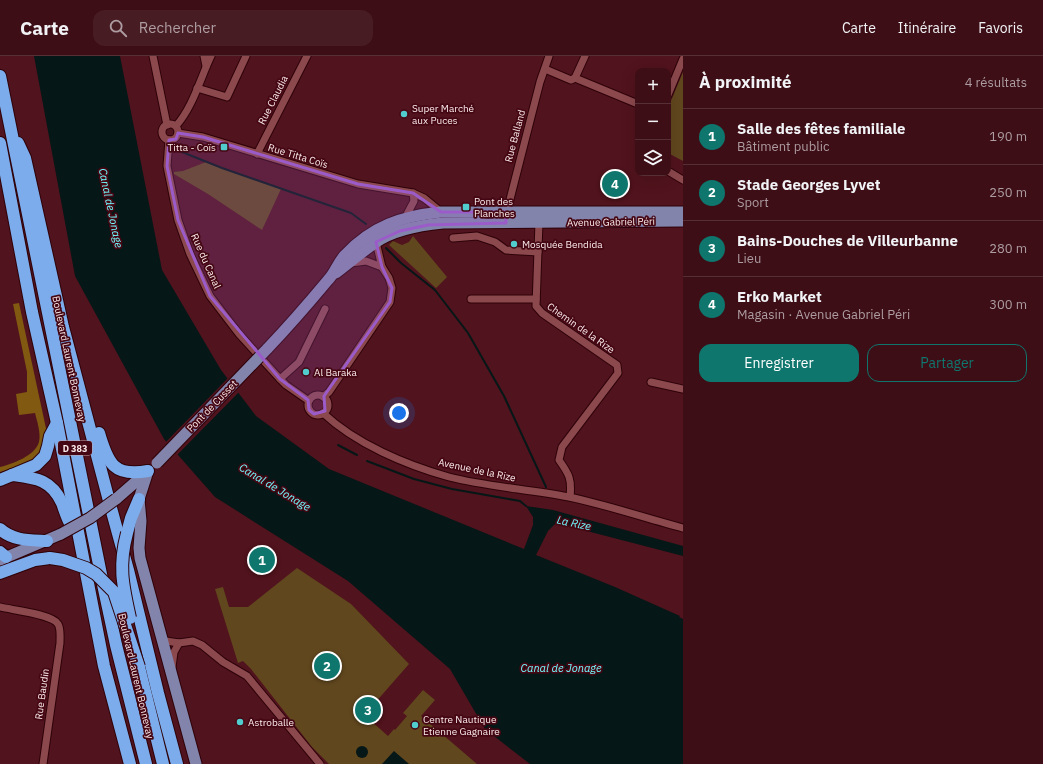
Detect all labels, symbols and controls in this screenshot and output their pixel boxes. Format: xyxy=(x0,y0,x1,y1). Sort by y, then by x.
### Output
search box xyxy=(93,10,373,46)
text: Carte xyxy=(20,16,69,40)
icon: search xyxy=(107,17,129,39)
text: Rechercher xyxy=(139,18,216,37)
text: Carte xyxy=(842,19,876,37)
text: Itinéraire xyxy=(898,19,956,37)
text: Favoris xyxy=(978,19,1023,37)
map controls xyxy=(635,68,671,176)
button: + xyxy=(635,68,671,104)
text: À proximité xyxy=(699,71,792,93)
street label: Rue Claudia xyxy=(255,73,291,127)
text: 4 résultats xyxy=(965,74,1027,91)
place label: Super Marché aux Puces xyxy=(412,102,475,127)
button: − xyxy=(635,104,671,140)
street label: Rue Balland xyxy=(502,108,528,164)
marker: Super Marché aux Puces xyxy=(399,109,409,119)
text: Salle des fêtes familiale xyxy=(737,119,905,138)
text: 1 xyxy=(708,128,716,145)
text: 190 m xyxy=(989,128,1027,145)
text: Bâtiment public xyxy=(737,138,830,155)
button: layers xyxy=(635,140,671,176)
place label: Titta - Coïs xyxy=(168,141,216,154)
street label: Rue Titta Coïs xyxy=(266,141,330,171)
marker: Titta - Coïs xyxy=(219,142,229,152)
water label: Canal de Jonage xyxy=(96,167,126,249)
pin: 4 xyxy=(602,169,628,199)
text: Stade Georges Lyvet xyxy=(737,175,880,194)
text: 2 xyxy=(708,184,716,201)
text: 250 m xyxy=(989,184,1027,201)
text: Sport xyxy=(737,194,769,211)
place label: Pont des Planches xyxy=(474,195,515,220)
marker: Pont des Planches xyxy=(461,202,471,212)
street label: Avenue Gabriel Péri xyxy=(567,215,655,229)
street label: Rue du Canal xyxy=(188,231,224,291)
text: Bains-Douches de Villeurbanne xyxy=(737,231,958,250)
place label: Mosquée Bendida xyxy=(522,238,603,251)
marker: Mosquée Bendida xyxy=(509,239,519,249)
text: 3 xyxy=(708,240,716,257)
text: 280 m xyxy=(989,240,1027,257)
text: Lieu xyxy=(737,250,761,267)
text: Erko Market xyxy=(737,287,822,306)
street label: Boulevard Laurent Bonnevay xyxy=(49,295,89,423)
text: 4 xyxy=(708,296,716,313)
text: 300 m xyxy=(989,296,1027,313)
street label: Chemin de la Rize xyxy=(545,300,618,356)
text: Magasin · Avenue Gabriel Péri xyxy=(737,306,910,323)
button: Enregistrer xyxy=(699,344,859,382)
button: Partager xyxy=(867,344,1027,382)
place label: Al Baraka xyxy=(314,366,358,379)
marker: Al Baraka xyxy=(301,367,311,377)
street label: Pont de Cusset xyxy=(184,377,240,435)
your location xyxy=(389,403,409,423)
road number: D 383 xyxy=(58,441,92,455)
street label: Avenue de la Rize xyxy=(437,455,517,485)
water label: Canal de Jonage xyxy=(237,460,314,514)
water label: La Rize xyxy=(556,513,593,534)
pin: 1 xyxy=(249,545,275,575)
street label: Boulevard Laurent Bonnevay xyxy=(115,612,157,740)
pin: 2 xyxy=(314,651,340,681)
water label: Canal de Jonage xyxy=(520,661,602,675)
street label: Rue Baudin xyxy=(32,668,52,720)
pin: 3 xyxy=(355,695,381,725)
place label: Centre Nautique Etienne Gagnaire xyxy=(423,713,500,738)
place label: Astroballe xyxy=(248,716,294,729)
marker: Astroballe xyxy=(235,717,245,727)
marker: Centre Nautique Etienne Gagnaire xyxy=(410,720,420,730)

